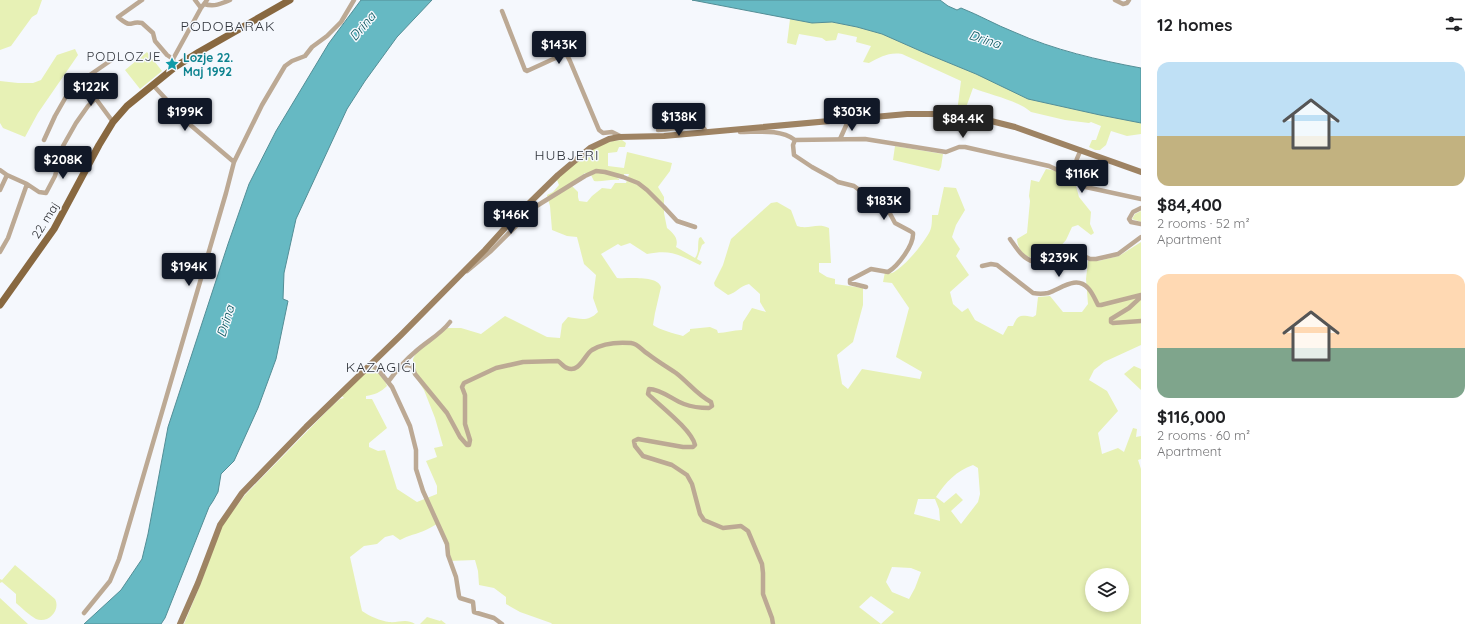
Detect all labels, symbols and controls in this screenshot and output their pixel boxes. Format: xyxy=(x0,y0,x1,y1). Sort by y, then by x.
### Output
water label: Drina xyxy=(345,8,379,44)
icon: filters xyxy=(1443,13,1465,35)
text: 12 homes xyxy=(1157,14,1233,35)
district label: PODOBARAK xyxy=(181,17,275,35)
water label: Drina xyxy=(967,26,1004,52)
pin: $143K xyxy=(531,31,587,65)
text: $143K xyxy=(541,36,577,52)
district label: PODLOZJE xyxy=(87,48,161,64)
place label: Lozje 22. Maj 1992 xyxy=(183,50,233,79)
place icon: Lozje 22. Maj 1992 xyxy=(164,56,180,72)
pin: $122K xyxy=(63,73,119,107)
text: $122K xyxy=(73,78,109,94)
icon: home xyxy=(1275,88,1347,160)
pin: $199K xyxy=(157,98,213,132)
pin: $303K xyxy=(824,98,880,132)
text: $199K xyxy=(167,103,203,119)
pin: $138K xyxy=(651,103,707,137)
text: $303K xyxy=(833,103,871,119)
pin: $84.4K xyxy=(930,105,996,139)
text: $138K xyxy=(661,108,697,124)
text: $84.4K xyxy=(942,110,984,126)
pin: $208K xyxy=(35,146,91,180)
district label: HUBJERI xyxy=(534,146,600,164)
text: $208K xyxy=(44,151,82,167)
pin: $116K xyxy=(1054,160,1110,194)
text: $116K xyxy=(1065,165,1099,181)
pin: $183K xyxy=(856,187,912,221)
text: $183K xyxy=(866,192,902,208)
text: $84,400 xyxy=(1157,194,1222,215)
street label: 22. maj xyxy=(28,199,62,241)
pin: $146K xyxy=(483,201,539,235)
text: $146K xyxy=(493,206,529,222)
text: 2 rooms · 52 m² xyxy=(1157,215,1250,231)
text: Apartment xyxy=(1157,231,1222,247)
pin: $239K xyxy=(1031,244,1087,278)
text: $239K xyxy=(1040,249,1078,265)
pin: $194K xyxy=(161,253,217,287)
text: $194K xyxy=(171,258,207,274)
icon: home xyxy=(1275,300,1347,372)
water label: Drina xyxy=(213,302,238,339)
district label: KAZAGIĆI xyxy=(346,358,416,376)
text: $116,000 xyxy=(1157,406,1226,427)
text: 2 rooms · 60 m² xyxy=(1157,427,1250,443)
text: Apartment xyxy=(1157,443,1222,459)
map controls xyxy=(1085,568,1129,612)
button: layers xyxy=(1085,568,1129,612)

